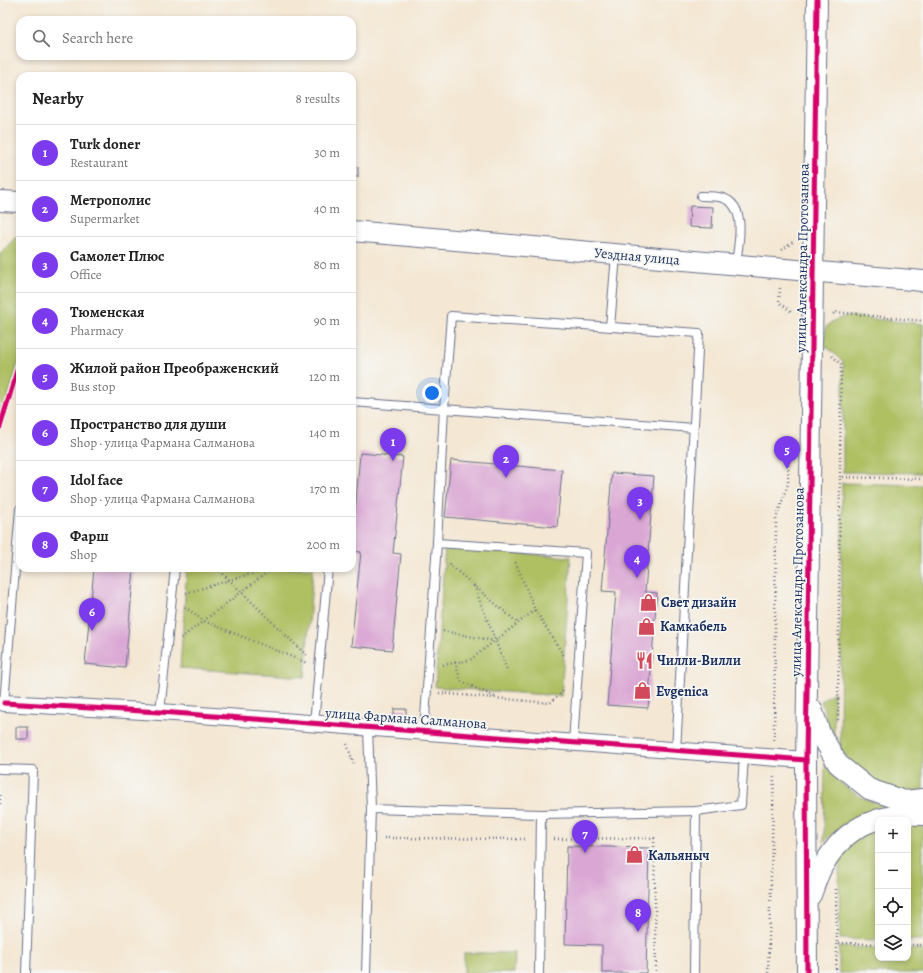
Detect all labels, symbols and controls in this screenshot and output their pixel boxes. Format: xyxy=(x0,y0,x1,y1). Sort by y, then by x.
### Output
search box xyxy=(16,16,356,60)
icon: search xyxy=(30,27,52,49)
text: Search here xyxy=(62,28,133,48)
text: Nearby xyxy=(32,87,83,110)
text: 8 results xyxy=(296,90,340,107)
text: Turk doner xyxy=(70,134,140,154)
text: 1 xyxy=(43,144,47,161)
text: 30 m xyxy=(314,144,340,161)
text: Restaurant xyxy=(70,154,128,171)
street label: улица Александра Протозанова xyxy=(791,163,814,354)
text: Метрополис xyxy=(70,190,151,210)
text: 2 xyxy=(42,200,48,217)
text: 40 m xyxy=(314,200,340,217)
text: Supermarket xyxy=(70,210,140,227)
street label: Уездная улица xyxy=(593,243,681,270)
text: Самолет Плюс xyxy=(70,246,165,266)
text: 3 xyxy=(42,256,48,273)
text: 80 m xyxy=(313,256,340,273)
text: Office xyxy=(70,266,102,283)
text: Тюменская xyxy=(70,302,145,322)
text: 4 xyxy=(42,312,48,329)
text: 90 m xyxy=(314,312,340,329)
text: Pharmacy xyxy=(70,322,123,339)
text: Жилой район Преображенский xyxy=(70,358,279,378)
text: 5 xyxy=(42,368,48,385)
text: 120 m xyxy=(309,368,340,385)
text: Bus stop xyxy=(70,378,115,395)
your location xyxy=(422,383,442,403)
text: Пространство для души xyxy=(70,414,227,434)
text: 6 xyxy=(42,424,48,441)
text: 140 m xyxy=(309,424,340,441)
pin: 1 xyxy=(380,428,406,461)
text: Shop · улица Фармана Салманова xyxy=(70,434,255,451)
pin: 5 xyxy=(774,436,800,469)
pin: 2 xyxy=(493,445,519,478)
text: Idol face xyxy=(70,470,123,490)
text: 7 xyxy=(42,480,48,497)
text: 170 m xyxy=(310,480,340,497)
pin: 3 xyxy=(627,487,653,520)
street label: улица Александра Протозанова xyxy=(786,487,809,678)
text: Shop · улица Фармана Салманова xyxy=(70,490,255,507)
text: Фарш xyxy=(70,526,109,546)
text: 8 xyxy=(42,536,48,553)
text: 200 m xyxy=(307,536,340,553)
pin: 4 xyxy=(624,545,650,578)
text: Shop xyxy=(70,546,97,563)
shop icon: Свет дизайн xyxy=(638,592,658,612)
place label: Свет дизайн xyxy=(661,593,736,612)
pin: 6 xyxy=(79,598,105,631)
shop icon: Камкабель xyxy=(637,616,657,636)
place label: Камкабель xyxy=(660,617,727,636)
restaurant icon: Чилли-Вилли xyxy=(634,650,654,670)
place label: Чилли-Вилли xyxy=(657,651,741,670)
shop icon: Evgenica xyxy=(633,681,653,701)
place label: Evgenica xyxy=(656,682,709,701)
street label: улица Фармана Салманова xyxy=(324,703,488,734)
map controls xyxy=(875,817,911,961)
button: + xyxy=(875,817,911,853)
pin: 7 xyxy=(572,820,598,853)
shop icon: Кальяныч xyxy=(625,845,645,865)
place label: Кальяныч xyxy=(648,846,710,865)
button: − xyxy=(875,853,911,889)
button: locate xyxy=(875,889,911,925)
pin: 8 xyxy=(625,899,651,932)
button: layers xyxy=(875,925,911,961)

